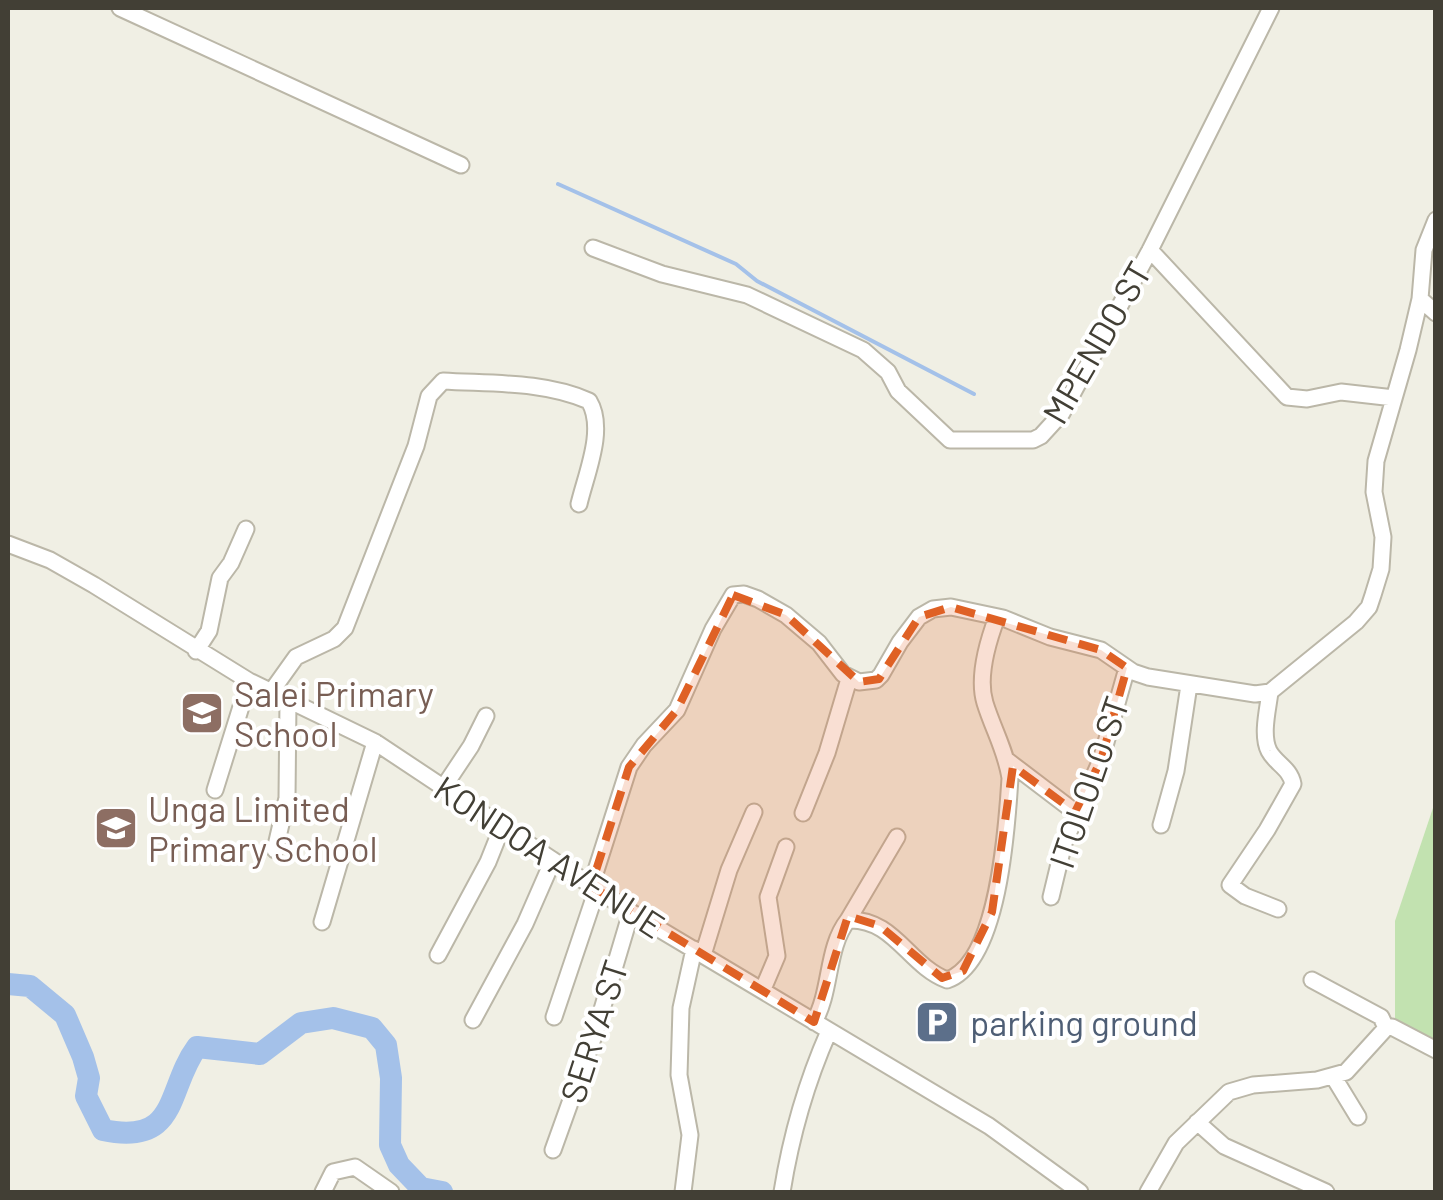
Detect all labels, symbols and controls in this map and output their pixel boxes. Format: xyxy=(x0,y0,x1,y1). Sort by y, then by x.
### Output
street label: MPENDO ST xyxy=(1033,254,1159,430)
place label: Salei Primary School xyxy=(234,672,434,754)
school or university icon: Salei Primary School xyxy=(179,690,225,736)
street label: ITOLOLO ST xyxy=(1039,691,1137,873)
street label: KONDOA AVENUE xyxy=(427,766,673,946)
place label: Unga Limited Primary School xyxy=(148,787,378,869)
school or university icon: Unga Limited Primary School xyxy=(93,805,139,851)
street label: SERYA ST xyxy=(550,954,636,1108)
parking icon: parking ground xyxy=(914,999,960,1045)
place label: parking ground xyxy=(970,1001,1198,1043)

